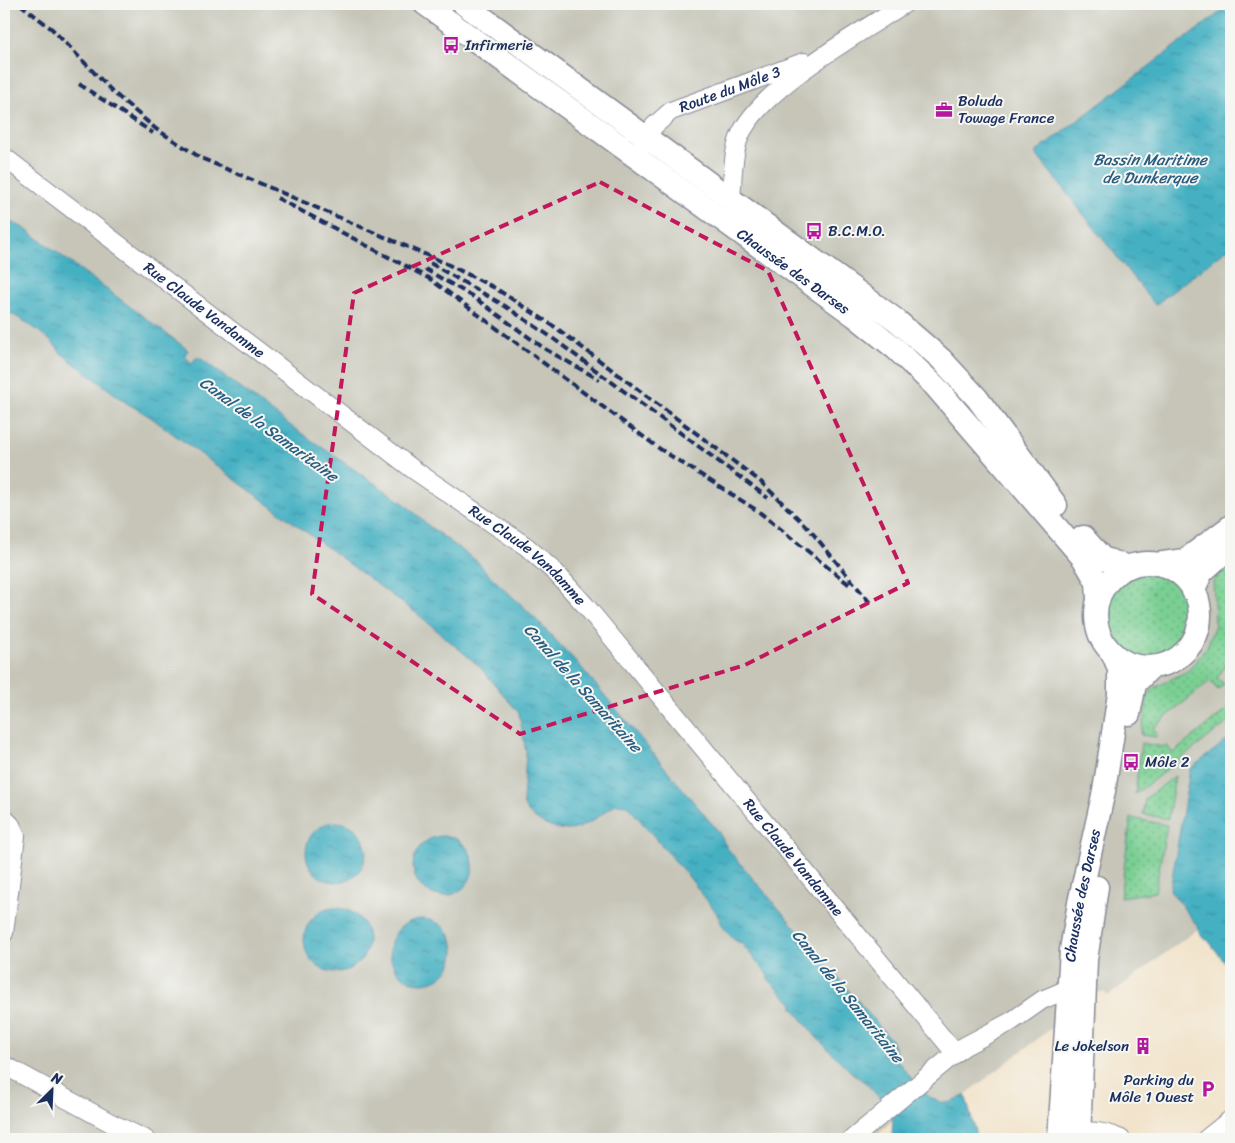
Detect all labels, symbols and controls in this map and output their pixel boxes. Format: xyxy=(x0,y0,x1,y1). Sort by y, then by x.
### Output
place label: Infirmerie xyxy=(464,32,533,58)
bus stop icon: Infirmerie xyxy=(441,35,461,55)
street label: Route du Môle 3 xyxy=(675,59,784,120)
place label: Boluda Towage France xyxy=(958,88,1055,131)
office icon: Boluda Towage France xyxy=(934,100,954,120)
water label: Bassin Maritime de Dunkerque xyxy=(1093,145,1209,192)
place label: B.C.M.O. xyxy=(828,218,886,244)
street label: Chaussée des Darses xyxy=(731,221,856,321)
bus stop icon: B.C.M.O. xyxy=(804,221,824,241)
street label: Rue Claude Vandamme xyxy=(138,255,271,365)
water label: Canal de la Samaritaine xyxy=(193,368,346,491)
street label: Rue Claude Vandamme xyxy=(463,498,593,612)
water label: Canal de la Samaritaine xyxy=(517,617,651,761)
place label: Môle 2 xyxy=(1145,749,1190,775)
bus stop icon: Môle 2 xyxy=(1121,752,1141,772)
street label: Rue Claude Vandamme xyxy=(736,792,851,923)
street label: Chaussée des Darses xyxy=(1057,826,1108,963)
water label: Canal de la Samaritaine xyxy=(784,922,913,1071)
place label: Le Jokelson xyxy=(1054,1033,1129,1059)
building icon: Le Jokelson xyxy=(1133,1036,1153,1056)
text: N xyxy=(47,1065,67,1092)
north arrow xyxy=(28,1066,78,1116)
place label: Parking du Môle 1 Ouest xyxy=(1109,1067,1194,1110)
parking icon: Parking du Môle 1 Ouest xyxy=(1198,1079,1218,1099)

